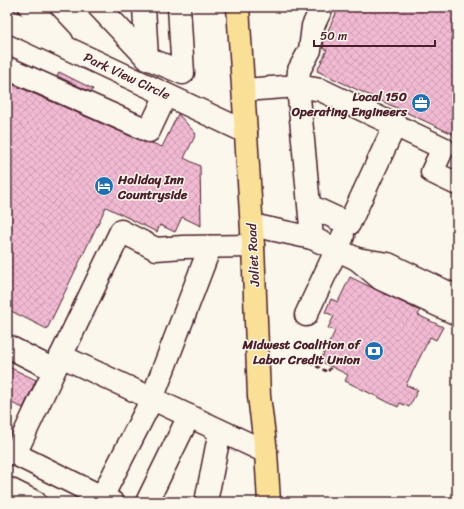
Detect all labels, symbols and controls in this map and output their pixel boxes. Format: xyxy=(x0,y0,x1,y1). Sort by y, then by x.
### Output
scale bar xyxy=(314,22,435,48)
text: 50 m xyxy=(320,25,347,47)
street label: Park View Circle xyxy=(80,46,175,106)
place label: Local 150 Operating Engineers xyxy=(291,85,408,123)
office icon: Local 150 Operating Engineers xyxy=(410,92,432,114)
place label: Holiday Inn Countryside xyxy=(117,168,188,206)
hotel icon: Holiday Inn Countryside xyxy=(93,175,115,197)
street label: Joliet Road xyxy=(240,222,266,288)
place label: Midwest Coalition of Labor Credit Union xyxy=(241,333,362,371)
bank icon: Midwest Coalition of Labor Credit Union xyxy=(363,340,385,362)

